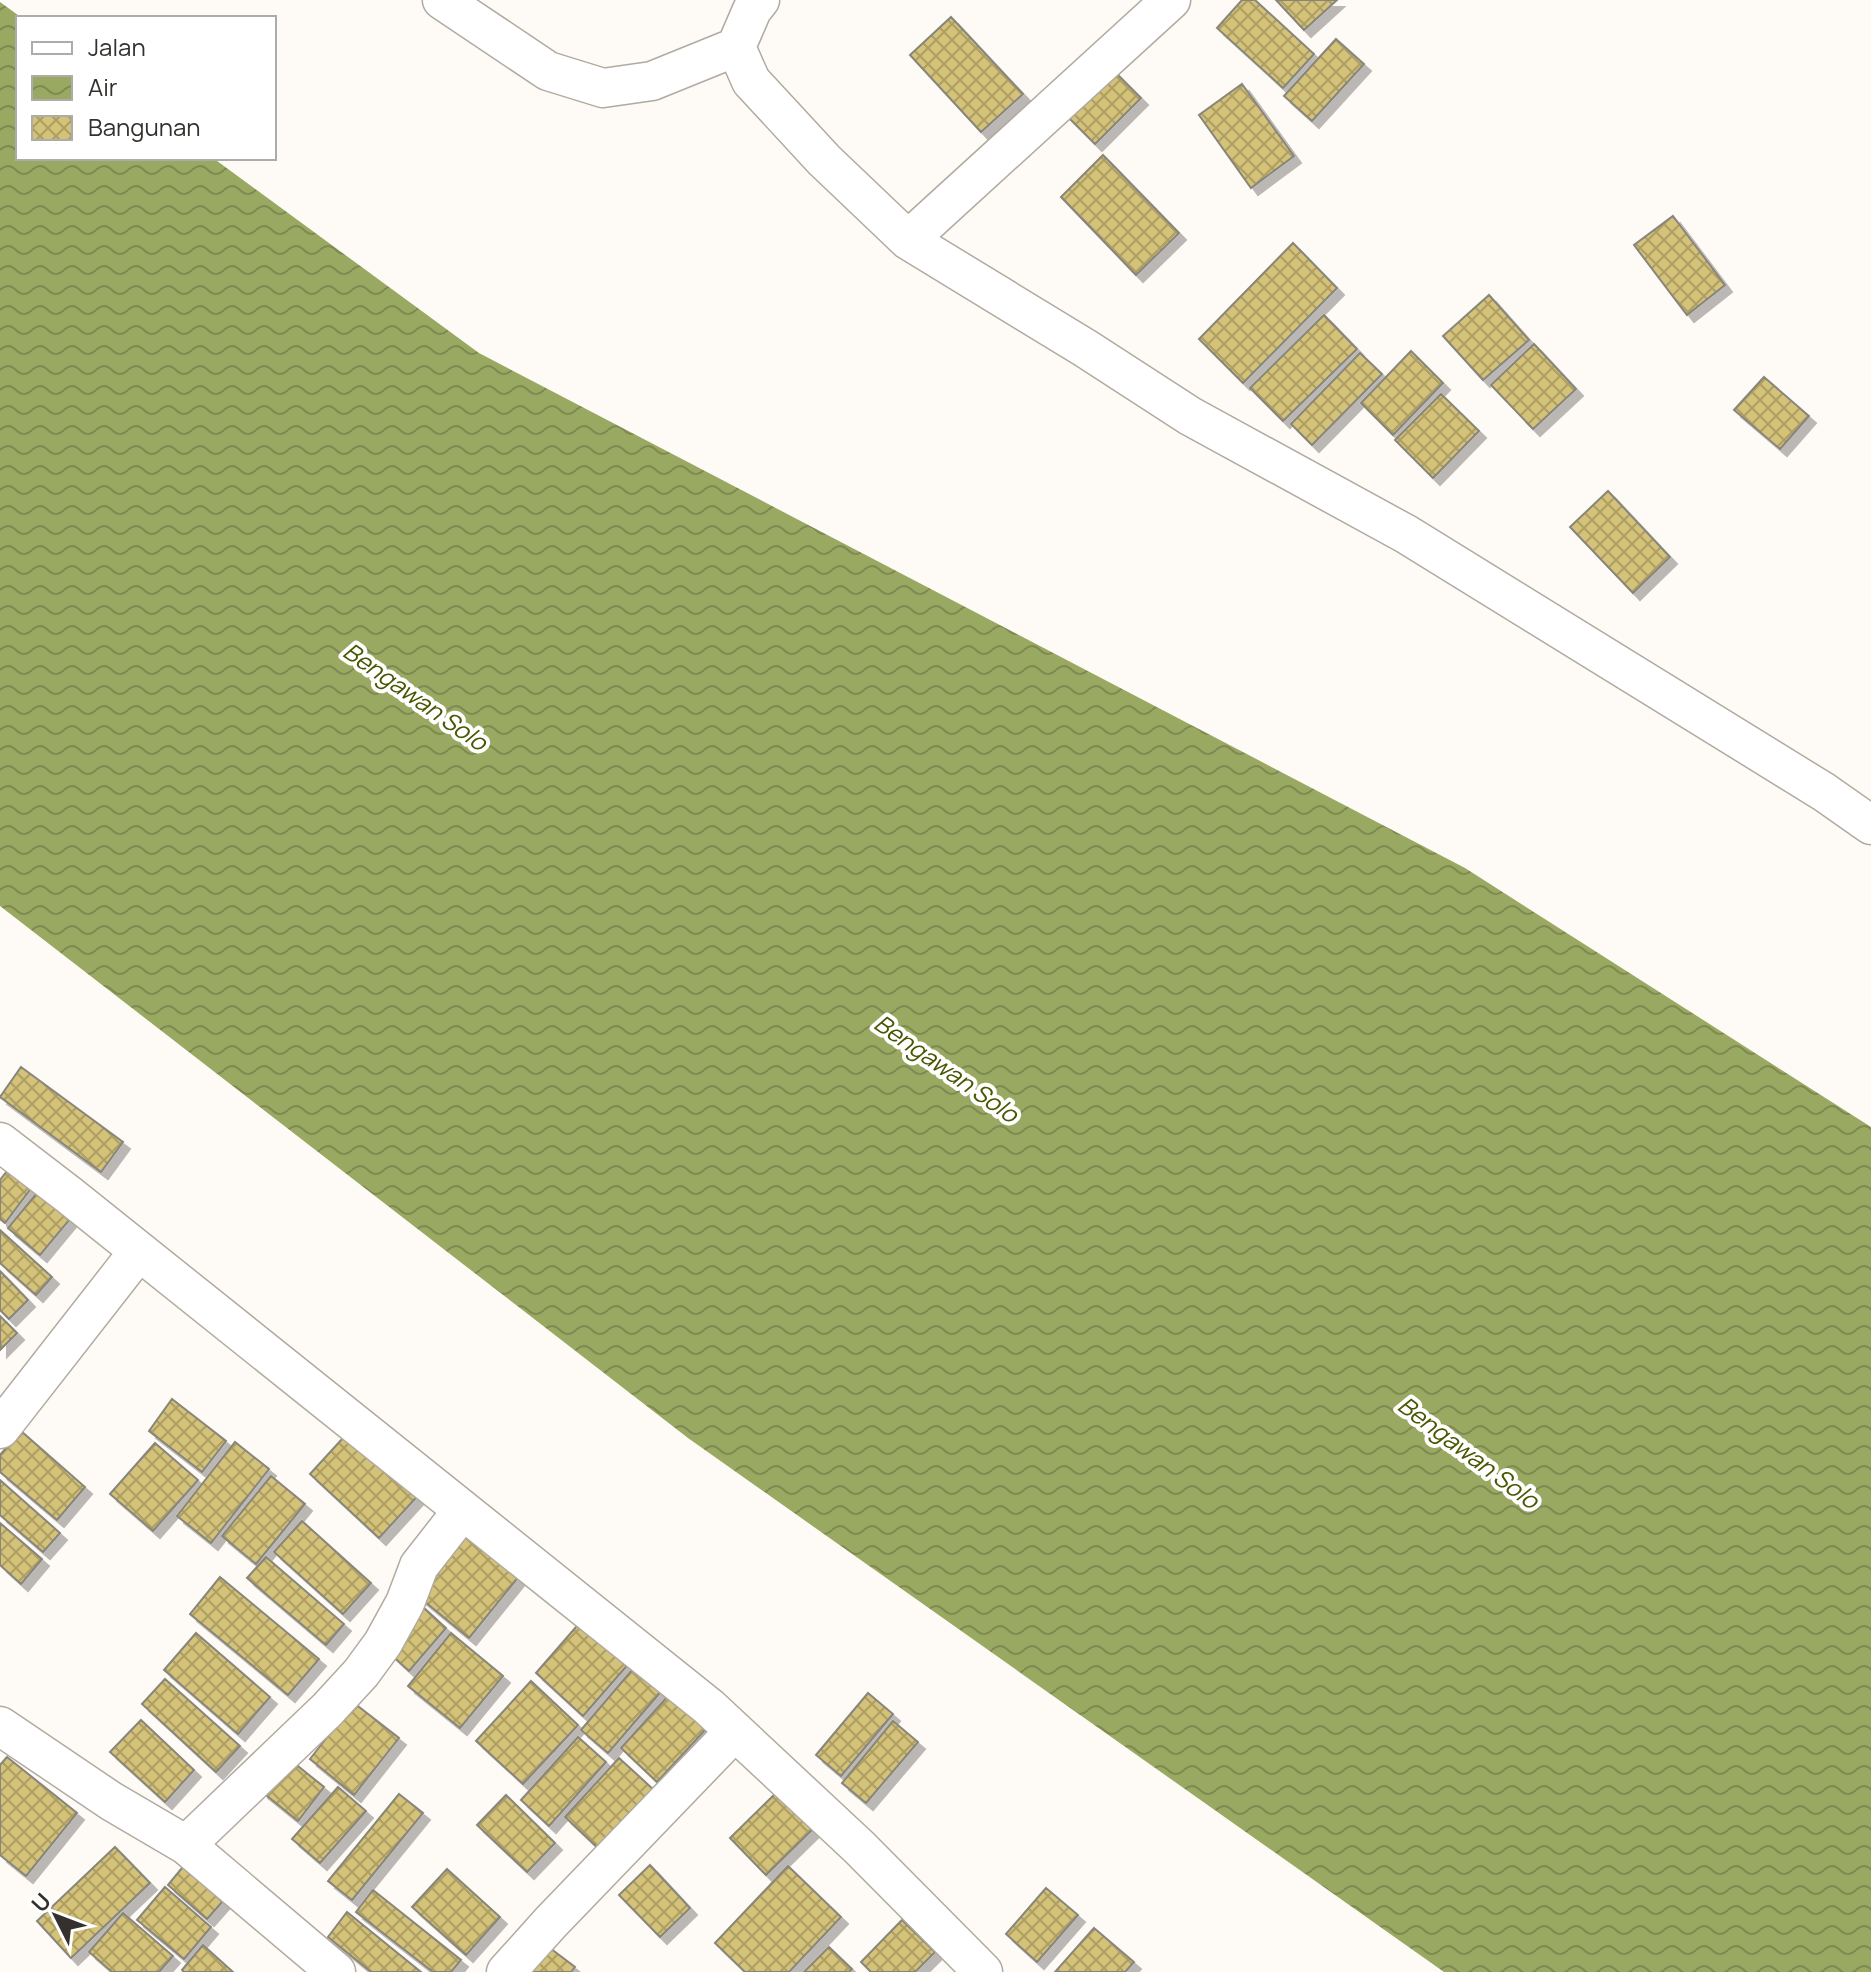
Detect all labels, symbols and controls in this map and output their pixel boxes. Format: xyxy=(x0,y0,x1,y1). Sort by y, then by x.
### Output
legend xyxy=(16,16,276,160)
text: Jalan xyxy=(88,30,146,63)
text: Air xyxy=(88,70,118,103)
text: Bangunan xyxy=(88,110,201,143)
water label: Bengawan Solo xyxy=(337,634,496,759)
water label: Bengawan Solo xyxy=(868,1006,1027,1131)
water label: Bengawan Solo xyxy=(1392,1388,1548,1517)
north arrow xyxy=(16,1876,96,1956)
text: U xyxy=(25,1887,58,1919)

